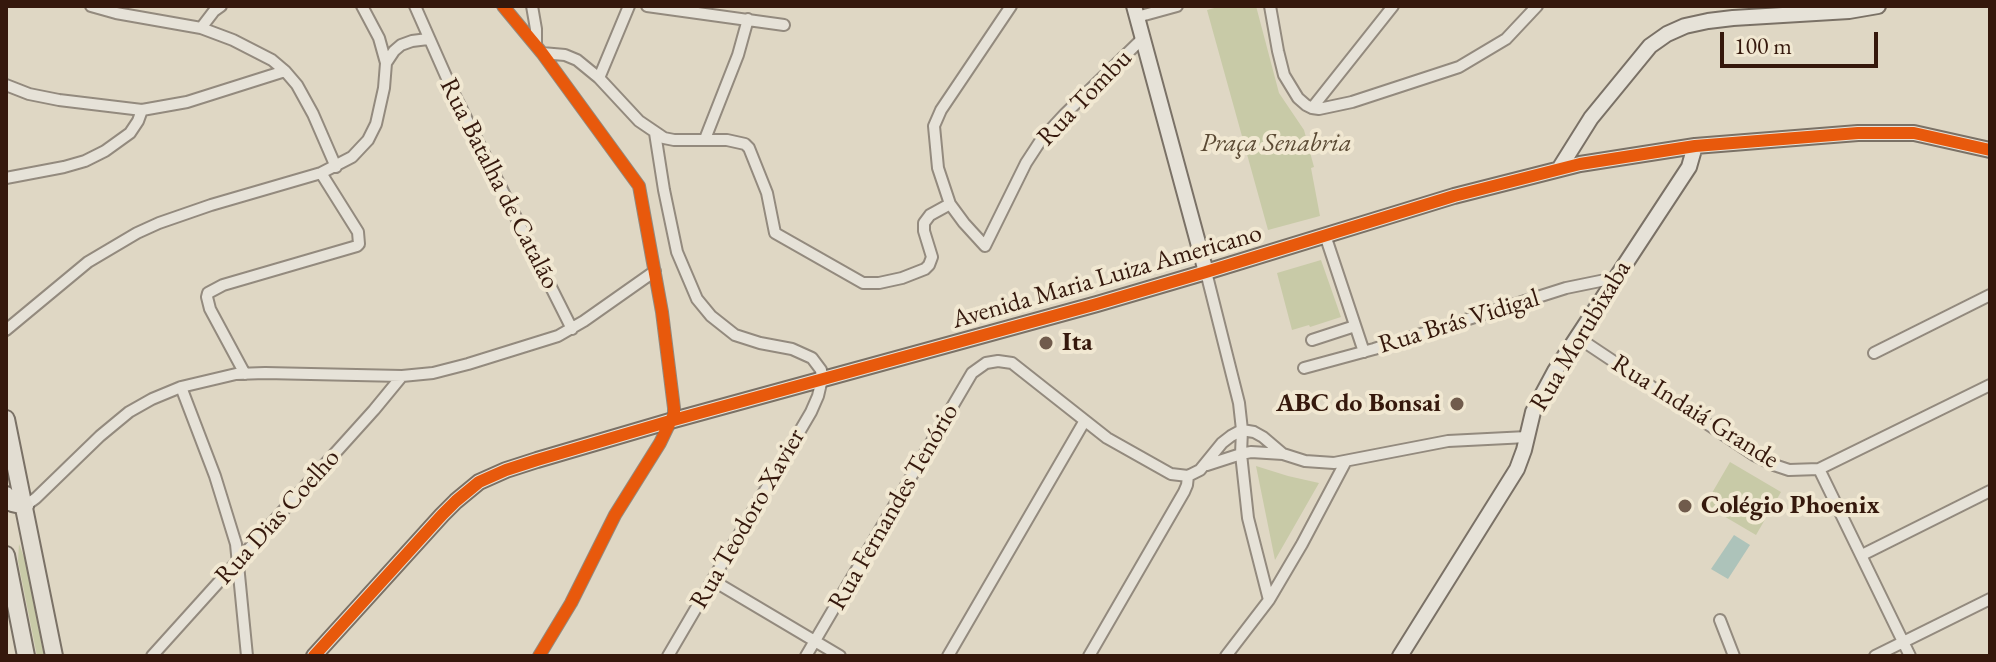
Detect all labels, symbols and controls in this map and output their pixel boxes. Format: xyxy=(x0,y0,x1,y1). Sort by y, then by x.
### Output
scale bar xyxy=(1724,16,1882,66)
text: 100 m xyxy=(1734,30,1792,61)
street label: Rua Tombu xyxy=(1031,43,1139,153)
street label: Rua Batalha de Catalão xyxy=(432,73,566,295)
park label: Praça Senabria xyxy=(1200,128,1352,160)
street label: Avenida Maria Luiza Americano xyxy=(948,218,1266,336)
street label: Rua Morubixaba xyxy=(1524,255,1638,417)
street label: Rua Brás Vidigal xyxy=(1375,283,1543,361)
place label: Ita xyxy=(1062,327,1093,359)
marker: Ita xyxy=(1037,334,1055,352)
street label: Rua Indaiá Grande xyxy=(1606,348,1784,476)
place label: ABC do Bonsai xyxy=(1276,388,1441,420)
marker: ABC do Bonsai xyxy=(1448,395,1466,413)
street label: Rua Fernandes Tenório xyxy=(822,398,966,616)
street label: Rua Teodoro Xavier xyxy=(684,423,812,615)
street label: Rua Dias Coelho xyxy=(209,443,347,591)
place label: Colégio Phoenix xyxy=(1701,490,1880,522)
marker: Colégio Phoenix xyxy=(1676,497,1694,515)

